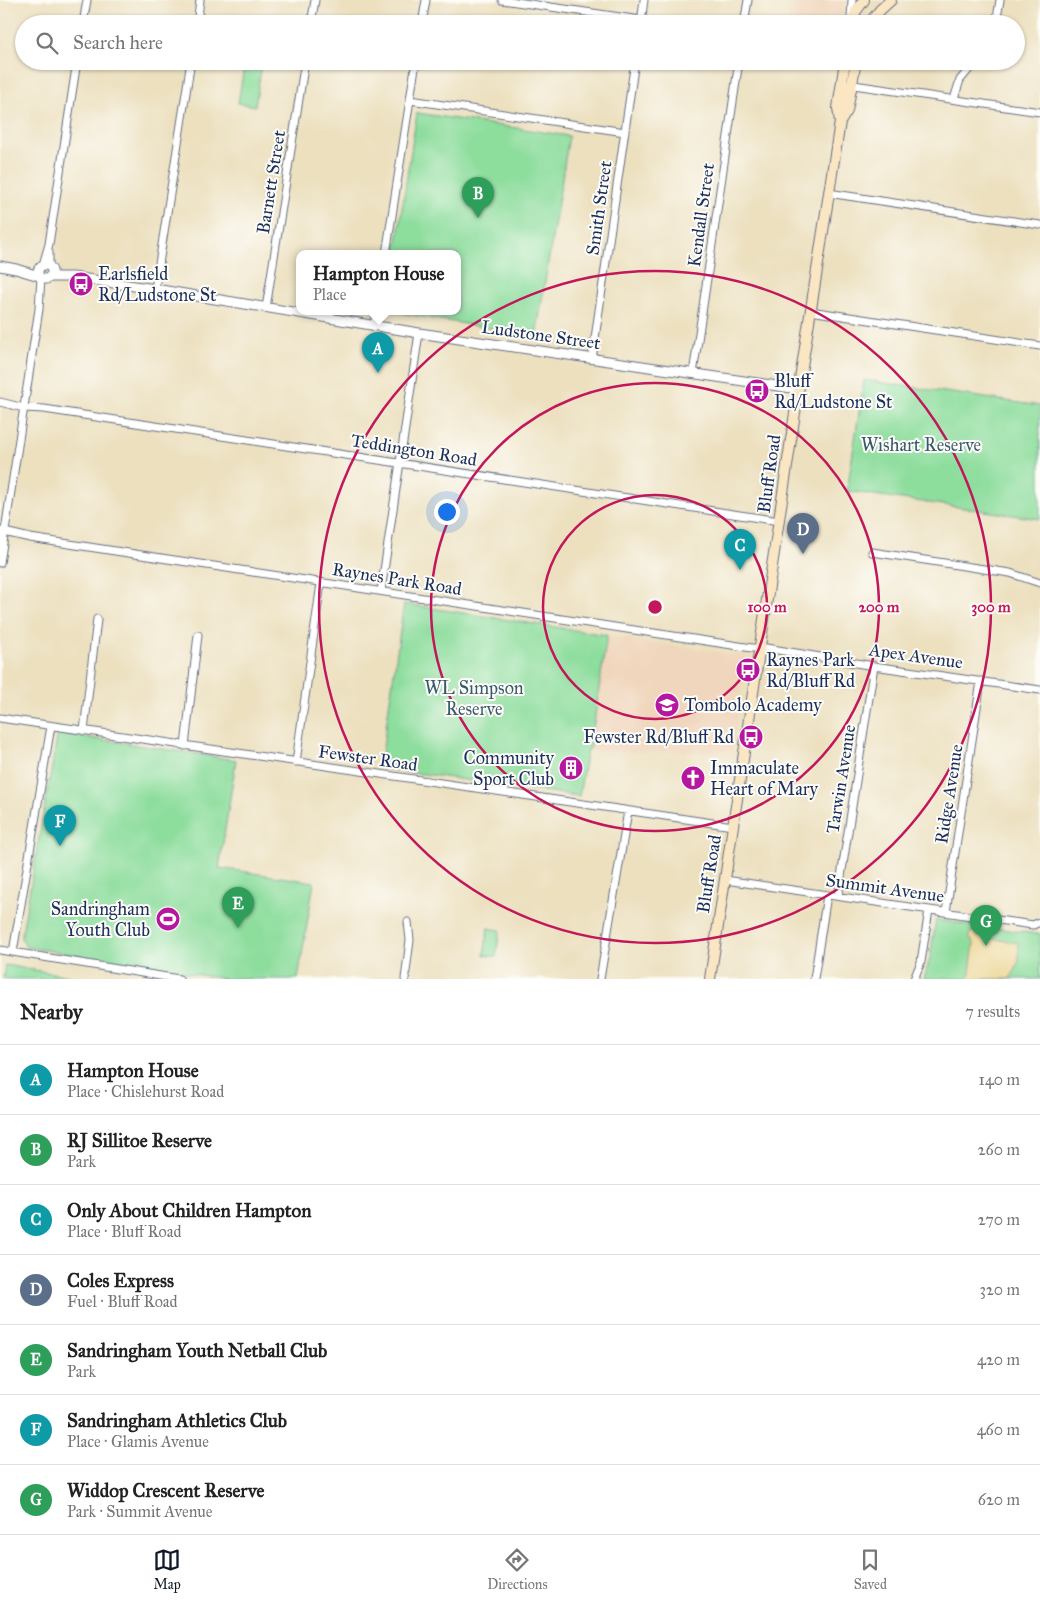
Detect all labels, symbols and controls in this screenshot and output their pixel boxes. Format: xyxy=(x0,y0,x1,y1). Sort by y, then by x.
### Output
search box xyxy=(15,15,1025,70)
icon: search xyxy=(33,29,61,57)
text: Search here xyxy=(73,31,163,54)
street label: Barnett Street xyxy=(252,128,290,235)
street label: Smith Street xyxy=(581,159,617,257)
street label: Kendall Street xyxy=(683,161,719,268)
pin: B xyxy=(462,177,494,218)
popup xyxy=(296,250,461,315)
text: Hampton House xyxy=(313,262,444,285)
place label: Earlsfield Rd/Ludstone St xyxy=(98,263,217,306)
bus stop icon: Earlsfield Rd/Ludstone St xyxy=(68,271,94,297)
text: Place xyxy=(313,285,346,304)
street label: Ludstone Street xyxy=(480,316,603,354)
pin: A xyxy=(362,332,394,373)
place label: Bluff Rd/Ludstone St xyxy=(774,370,893,413)
bus stop icon: Bluff Rd/Ludstone St xyxy=(744,378,770,404)
street label: Teddington Road xyxy=(349,429,478,472)
street label: Bluff Road xyxy=(753,433,785,515)
park label: Wishart Reserve xyxy=(861,434,981,456)
your location xyxy=(434,499,460,525)
pin: D xyxy=(787,513,819,554)
pin: C xyxy=(724,529,756,570)
street label: Raynes Park Road xyxy=(331,558,463,600)
centre of rings xyxy=(646,598,664,616)
text: 100 m xyxy=(747,598,787,616)
text: 200 m xyxy=(859,598,900,616)
text: 300 m xyxy=(971,598,1011,617)
street label: Apex Avenue xyxy=(867,638,964,673)
place label: Raynes Park Rd/Bluff Rd xyxy=(766,649,855,692)
bus stop icon: Raynes Park Rd/Bluff Rd xyxy=(735,657,761,683)
park label: WL Simpson Reserve xyxy=(424,677,524,720)
school or university icon: Tombolo Academy xyxy=(654,692,680,718)
place label: Tombolo Academy xyxy=(684,694,822,716)
street label: Tarwin Avenue xyxy=(822,723,860,835)
bus stop icon: Fewster Rd/Bluff Rd xyxy=(738,724,764,750)
place label: Fewster Rd/Bluff Rd xyxy=(583,726,734,748)
street label: Fewster Road xyxy=(317,740,419,776)
street label: Ridge Avenue xyxy=(930,743,969,845)
place label: Community Sport Club xyxy=(463,747,555,790)
building icon: Community Sport Club xyxy=(558,755,584,781)
place label: Immaculate Heart of Mary xyxy=(710,757,818,800)
church icon: Immaculate Heart of Mary xyxy=(680,765,706,791)
pin: F xyxy=(44,805,76,846)
street label: Bluff Road xyxy=(692,833,726,915)
street label: Summit Avenue xyxy=(824,869,946,907)
pin: E xyxy=(222,887,254,928)
place label: Sandringham Youth Club xyxy=(51,898,150,941)
pin: G xyxy=(970,905,1002,946)
sports icon: Sandringham Youth Club xyxy=(155,906,181,932)
text: Nearby xyxy=(20,999,83,1025)
text: 7 results xyxy=(965,1002,1020,1021)
text: Hampton House xyxy=(67,1059,199,1082)
text: A xyxy=(31,1070,41,1089)
text: 140 m xyxy=(979,1070,1020,1089)
text: Place · Chislehurst Road xyxy=(67,1082,224,1101)
text: RJ Sillitoe Reserve xyxy=(67,1129,212,1152)
text: B xyxy=(31,1140,41,1159)
text: 260 m xyxy=(978,1140,1020,1159)
text: Park xyxy=(67,1152,96,1171)
text: Only About Children Hampton xyxy=(67,1199,312,1222)
text: C xyxy=(31,1210,41,1229)
text: 270 m xyxy=(978,1210,1020,1229)
text: Place · Bluff Road xyxy=(67,1222,181,1241)
text: Coles Express xyxy=(67,1269,174,1292)
text: D xyxy=(30,1280,42,1299)
text: 320 m xyxy=(980,1280,1020,1299)
text: Fuel · Bluff Road xyxy=(67,1292,178,1311)
text: Sandringham Youth Netball Club xyxy=(67,1339,327,1362)
text: E xyxy=(30,1350,42,1369)
text: 420 m xyxy=(977,1350,1020,1369)
text: Park xyxy=(67,1362,96,1381)
text: Sandringham Athletics Club xyxy=(67,1409,287,1432)
text: F xyxy=(31,1420,41,1439)
text: 460 m xyxy=(977,1420,1020,1439)
text: Place · Glamis Avenue xyxy=(67,1432,209,1451)
text: Widdop Crescent Reserve xyxy=(67,1479,265,1502)
text: G xyxy=(30,1490,42,1509)
text: 620 m xyxy=(978,1490,1020,1509)
text: Park · Summit Avenue xyxy=(67,1502,212,1521)
tab: Map xyxy=(153,1546,181,1593)
tab: Directions xyxy=(487,1546,548,1593)
tab: Saved xyxy=(854,1546,887,1593)

